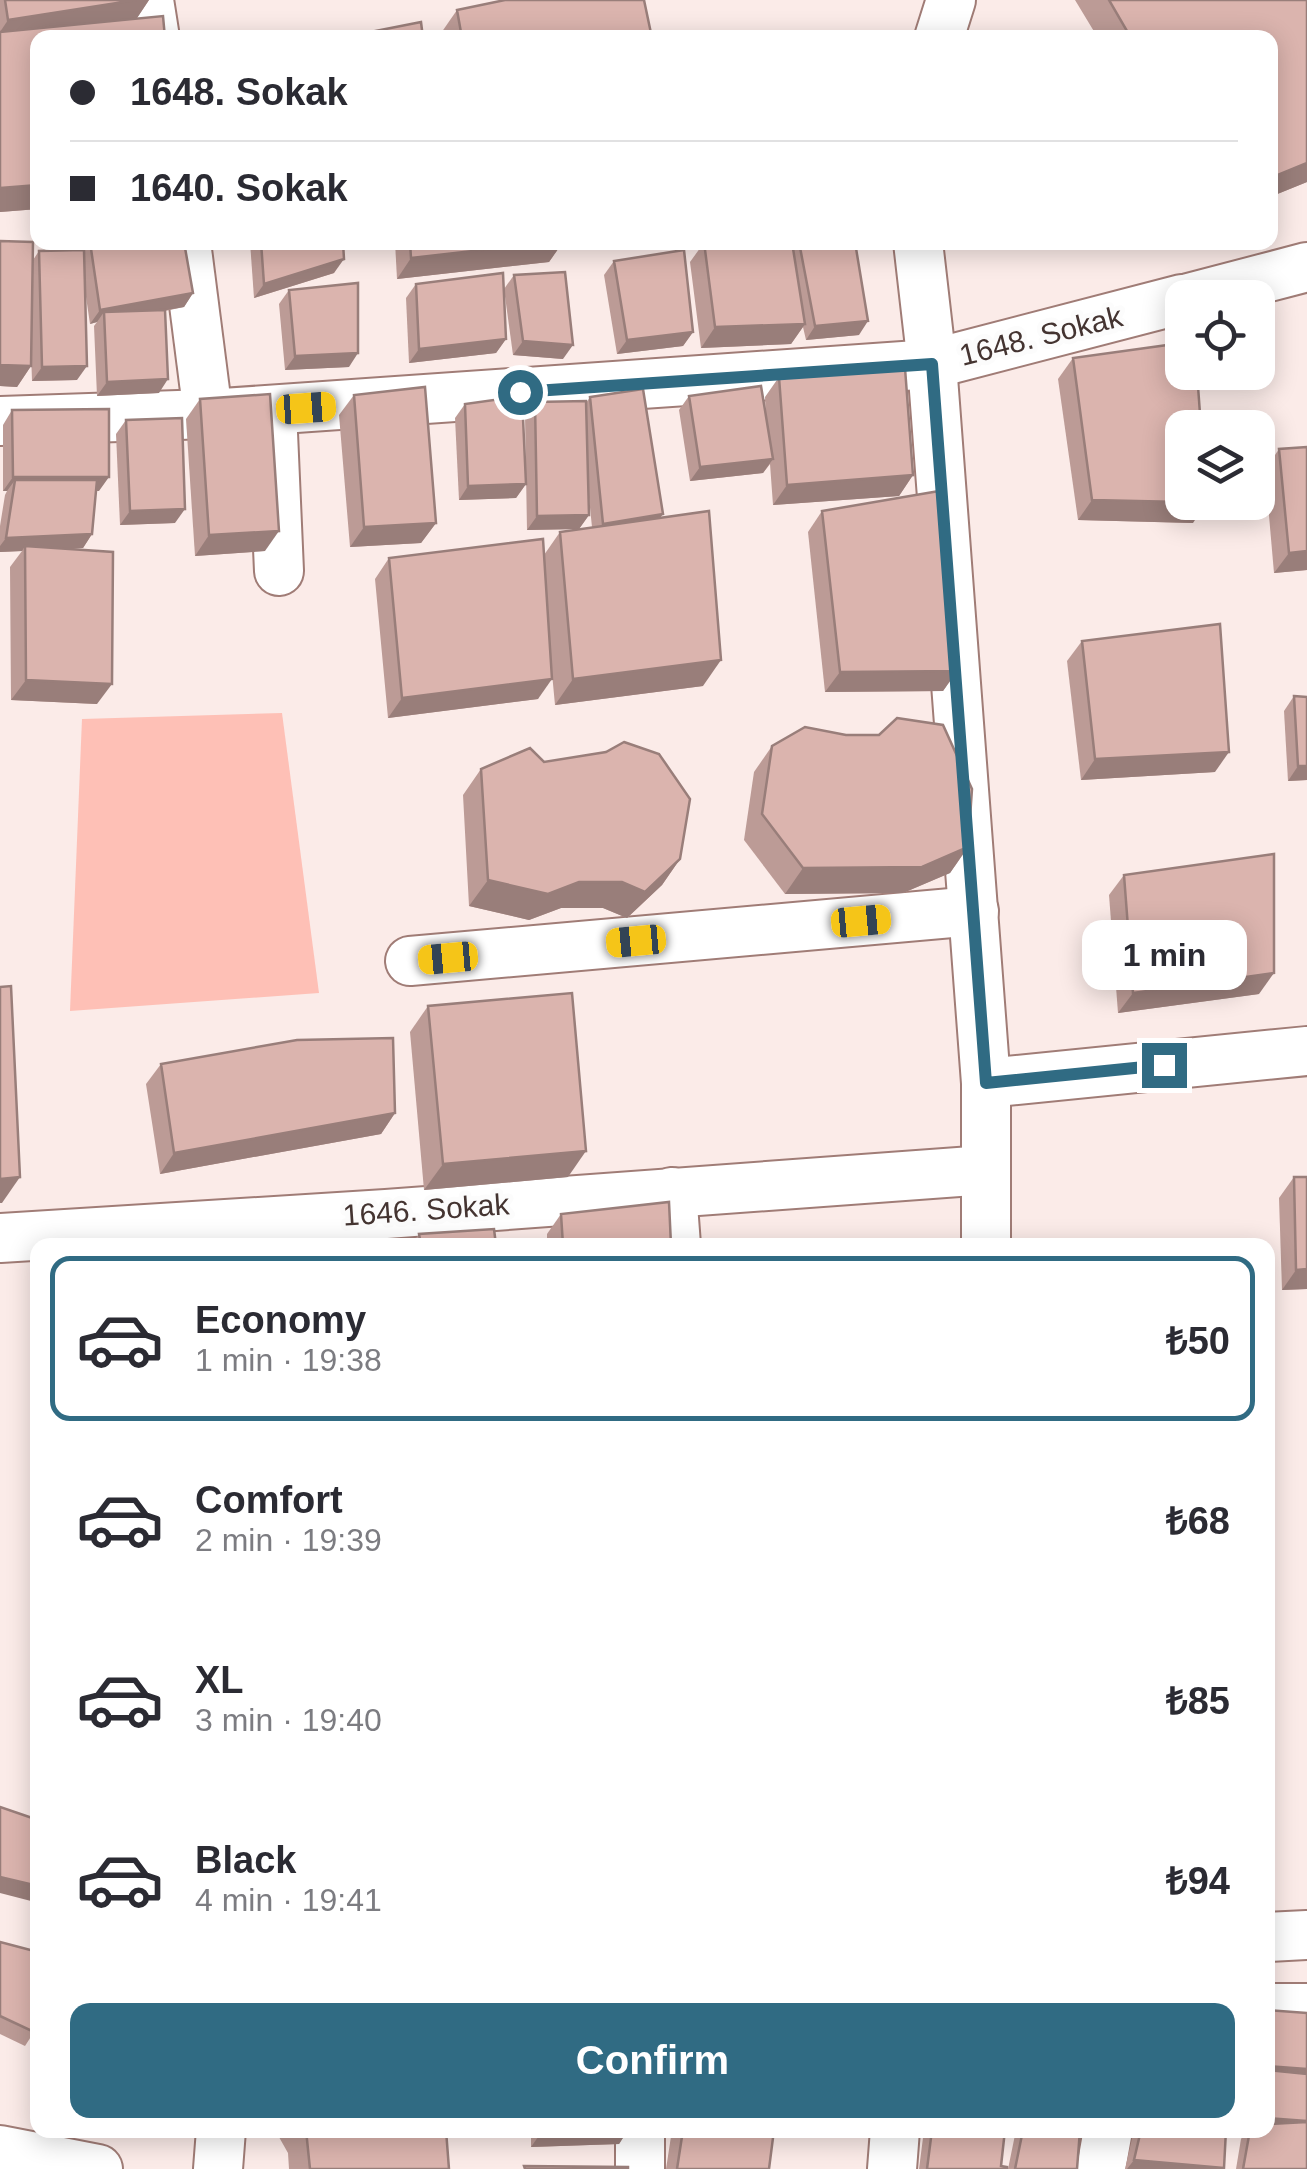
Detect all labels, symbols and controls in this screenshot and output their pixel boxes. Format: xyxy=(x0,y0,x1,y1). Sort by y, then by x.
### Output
text: 1648. Sokak xyxy=(130,71,348,113)
text: 1640. Sokak xyxy=(130,167,348,209)
map controls xyxy=(1165,280,1275,520)
button: locate xyxy=(1165,280,1275,390)
street label: 1648. Sokak xyxy=(956,299,1127,372)
route start xyxy=(498,370,543,415)
car xyxy=(275,391,337,425)
button: layers xyxy=(1165,410,1275,520)
car xyxy=(830,903,892,939)
callout: 1 min xyxy=(1082,920,1246,990)
car xyxy=(605,923,667,959)
text: 1 min xyxy=(1123,937,1206,973)
car xyxy=(417,940,479,976)
route end xyxy=(1142,1043,1187,1088)
street label: 1646. Sokak xyxy=(342,1187,511,1232)
icon: car xyxy=(75,1294,165,1384)
text: Economy xyxy=(195,1299,366,1341)
text: ₺50 xyxy=(1166,1320,1230,1362)
text: 1 min · 19:38 xyxy=(195,1342,382,1378)
icon: car xyxy=(75,1474,165,1564)
text: Comfort xyxy=(195,1479,343,1521)
text: ₺68 xyxy=(1166,1500,1230,1542)
text: 2 min · 19:39 xyxy=(195,1522,382,1558)
icon: car xyxy=(75,1654,165,1744)
text: XL xyxy=(195,1659,244,1701)
text: ₺85 xyxy=(1166,1680,1230,1722)
text: 3 min · 19:40 xyxy=(195,1702,382,1738)
icon: car xyxy=(75,1834,165,1924)
text: Black xyxy=(195,1839,296,1881)
text: ₺94 xyxy=(1166,1860,1230,1902)
text: 4 min · 19:41 xyxy=(195,1882,382,1918)
button: Confirm xyxy=(70,2003,1235,2118)

